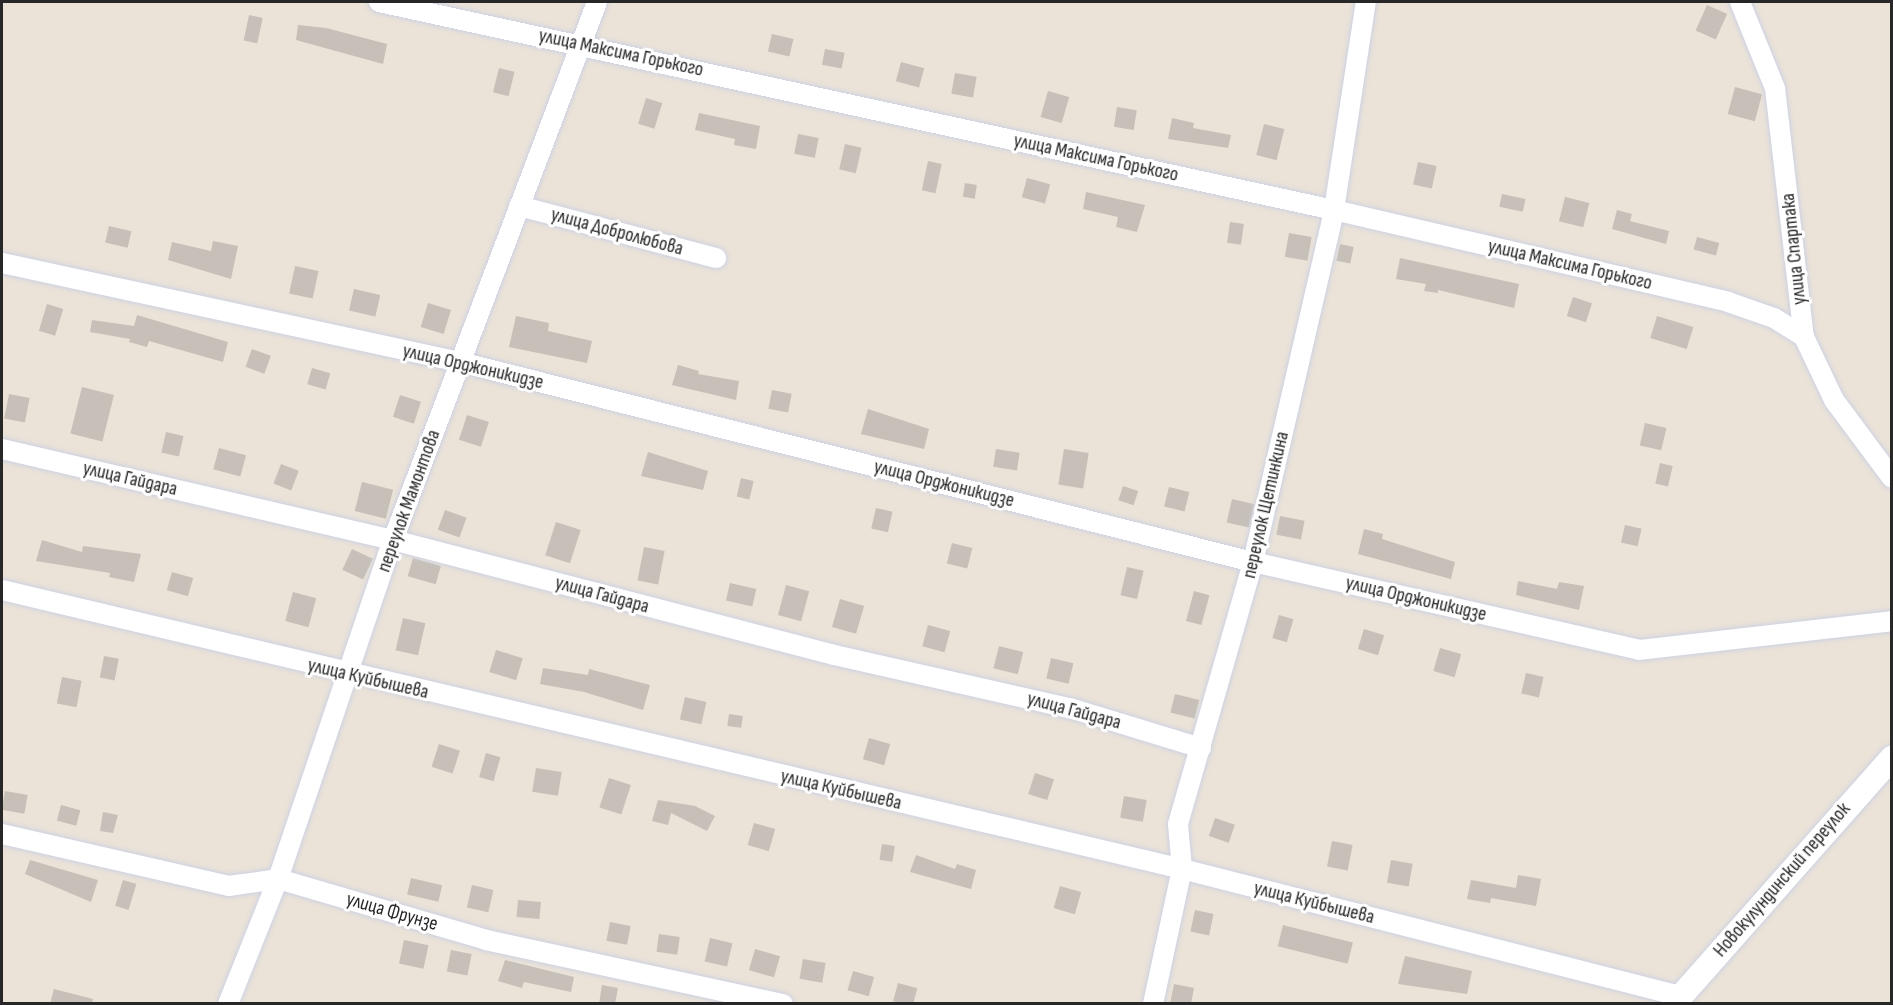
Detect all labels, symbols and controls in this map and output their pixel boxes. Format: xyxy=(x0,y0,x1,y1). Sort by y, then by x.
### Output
street label: улица Максима Горького xyxy=(536,24,706,82)
street label: улица Максима Горького xyxy=(1011,129,1181,187)
street label: улица Спартака xyxy=(1776,192,1812,306)
street label: улица Добролюбова xyxy=(548,203,686,261)
street label: улица Максима Горького xyxy=(1486,234,1654,296)
street label: улица Орджоникидзе xyxy=(400,339,546,395)
street label: переулок Мамонтова xyxy=(372,427,446,575)
street label: переулок Щетинкина xyxy=(1237,429,1295,581)
street label: улица Орджоникидзе xyxy=(871,455,1017,513)
street label: улица Гайдара xyxy=(80,456,180,502)
street label: улица Гайдара xyxy=(552,571,652,619)
street label: улица Орджоникидзе xyxy=(1343,571,1489,627)
street label: улица Куйбышева xyxy=(305,653,431,705)
street label: улица Гайдара xyxy=(1024,687,1124,735)
street label: улица Куйбышева xyxy=(778,764,904,816)
street label: Новокулундинский переулок xyxy=(1708,798,1856,962)
street label: улица Куйбышева xyxy=(1251,876,1377,930)
street label: улица Фрунзе xyxy=(343,887,441,937)

